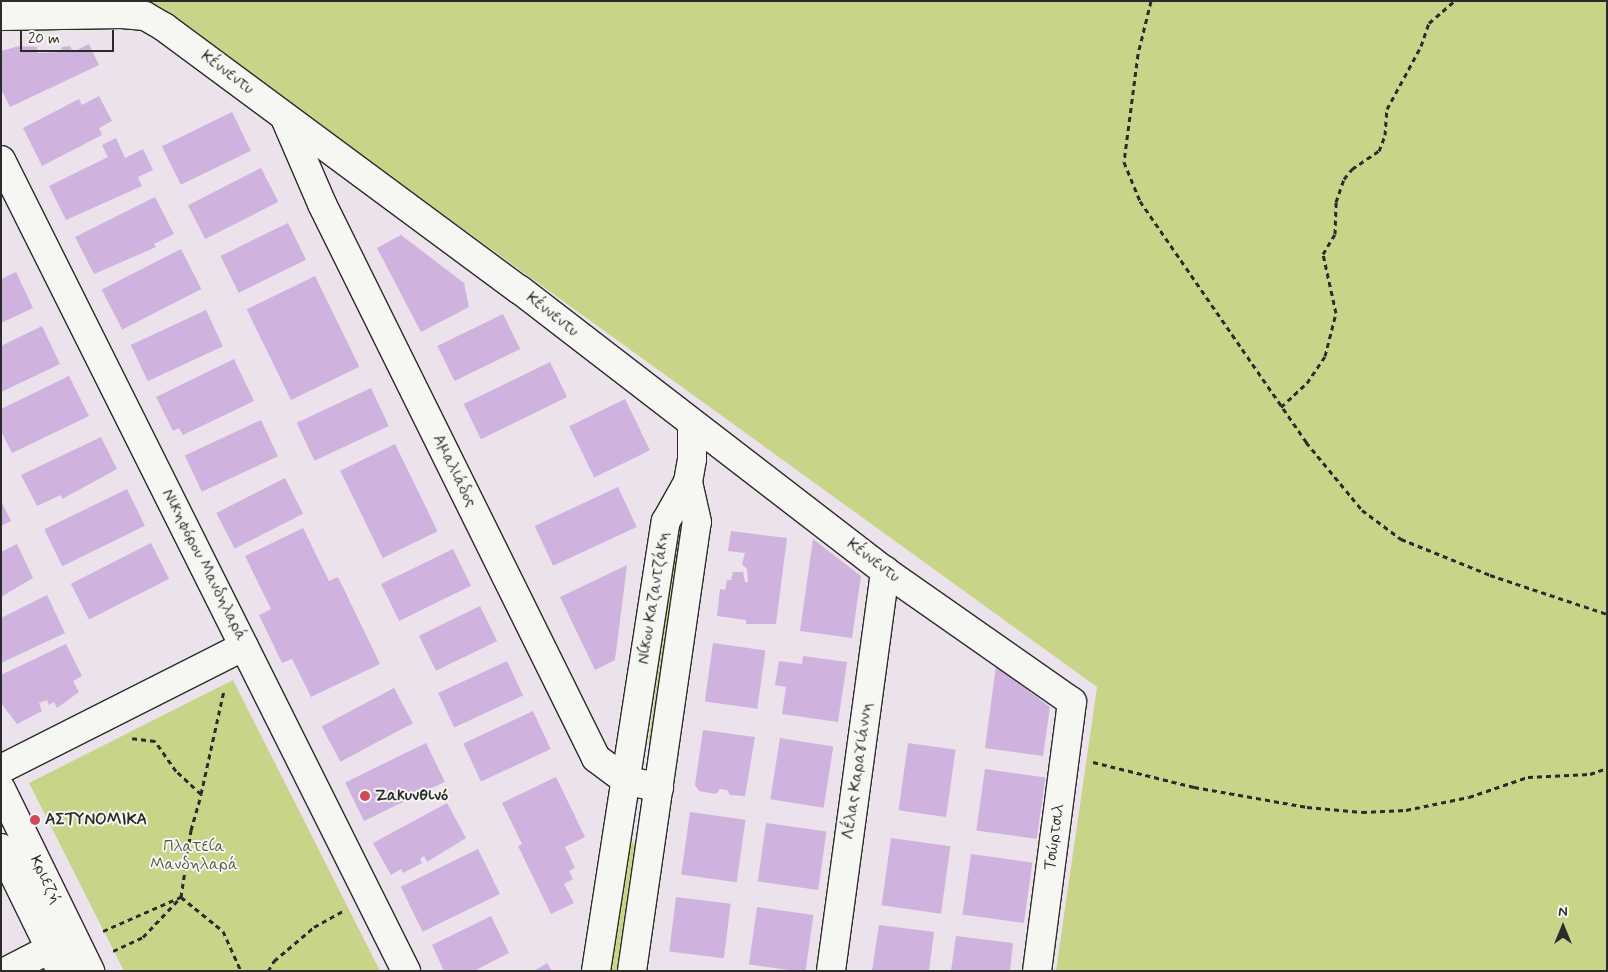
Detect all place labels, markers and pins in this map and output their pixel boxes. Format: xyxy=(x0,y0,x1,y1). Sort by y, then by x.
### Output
place label: Ζακυνθινό xyxy=(375,786,448,806)
marker: Ζακυνθινό xyxy=(359,790,371,802)
place label: ΑΣΤΥΝΟΜΙΚΑ xyxy=(45,810,147,830)
marker: ΑΣΤΥΝΟΜΙΚΑ xyxy=(29,814,41,826)

